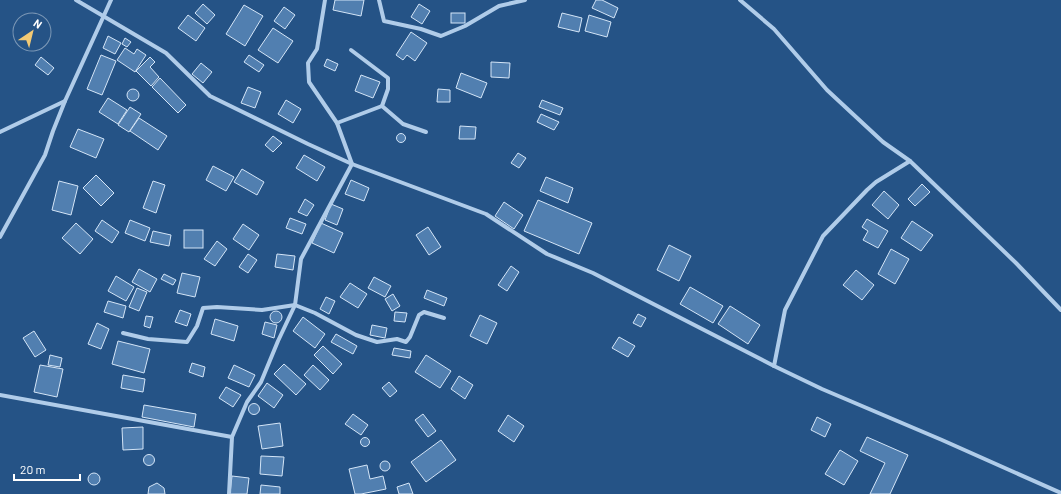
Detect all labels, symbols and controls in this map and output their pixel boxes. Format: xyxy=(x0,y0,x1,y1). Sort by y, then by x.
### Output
north arrow xyxy=(12,12,52,52)
text: N xyxy=(31,16,45,31)
scale bar xyxy=(14,456,80,482)
text: 20 m xyxy=(20,462,46,476)

